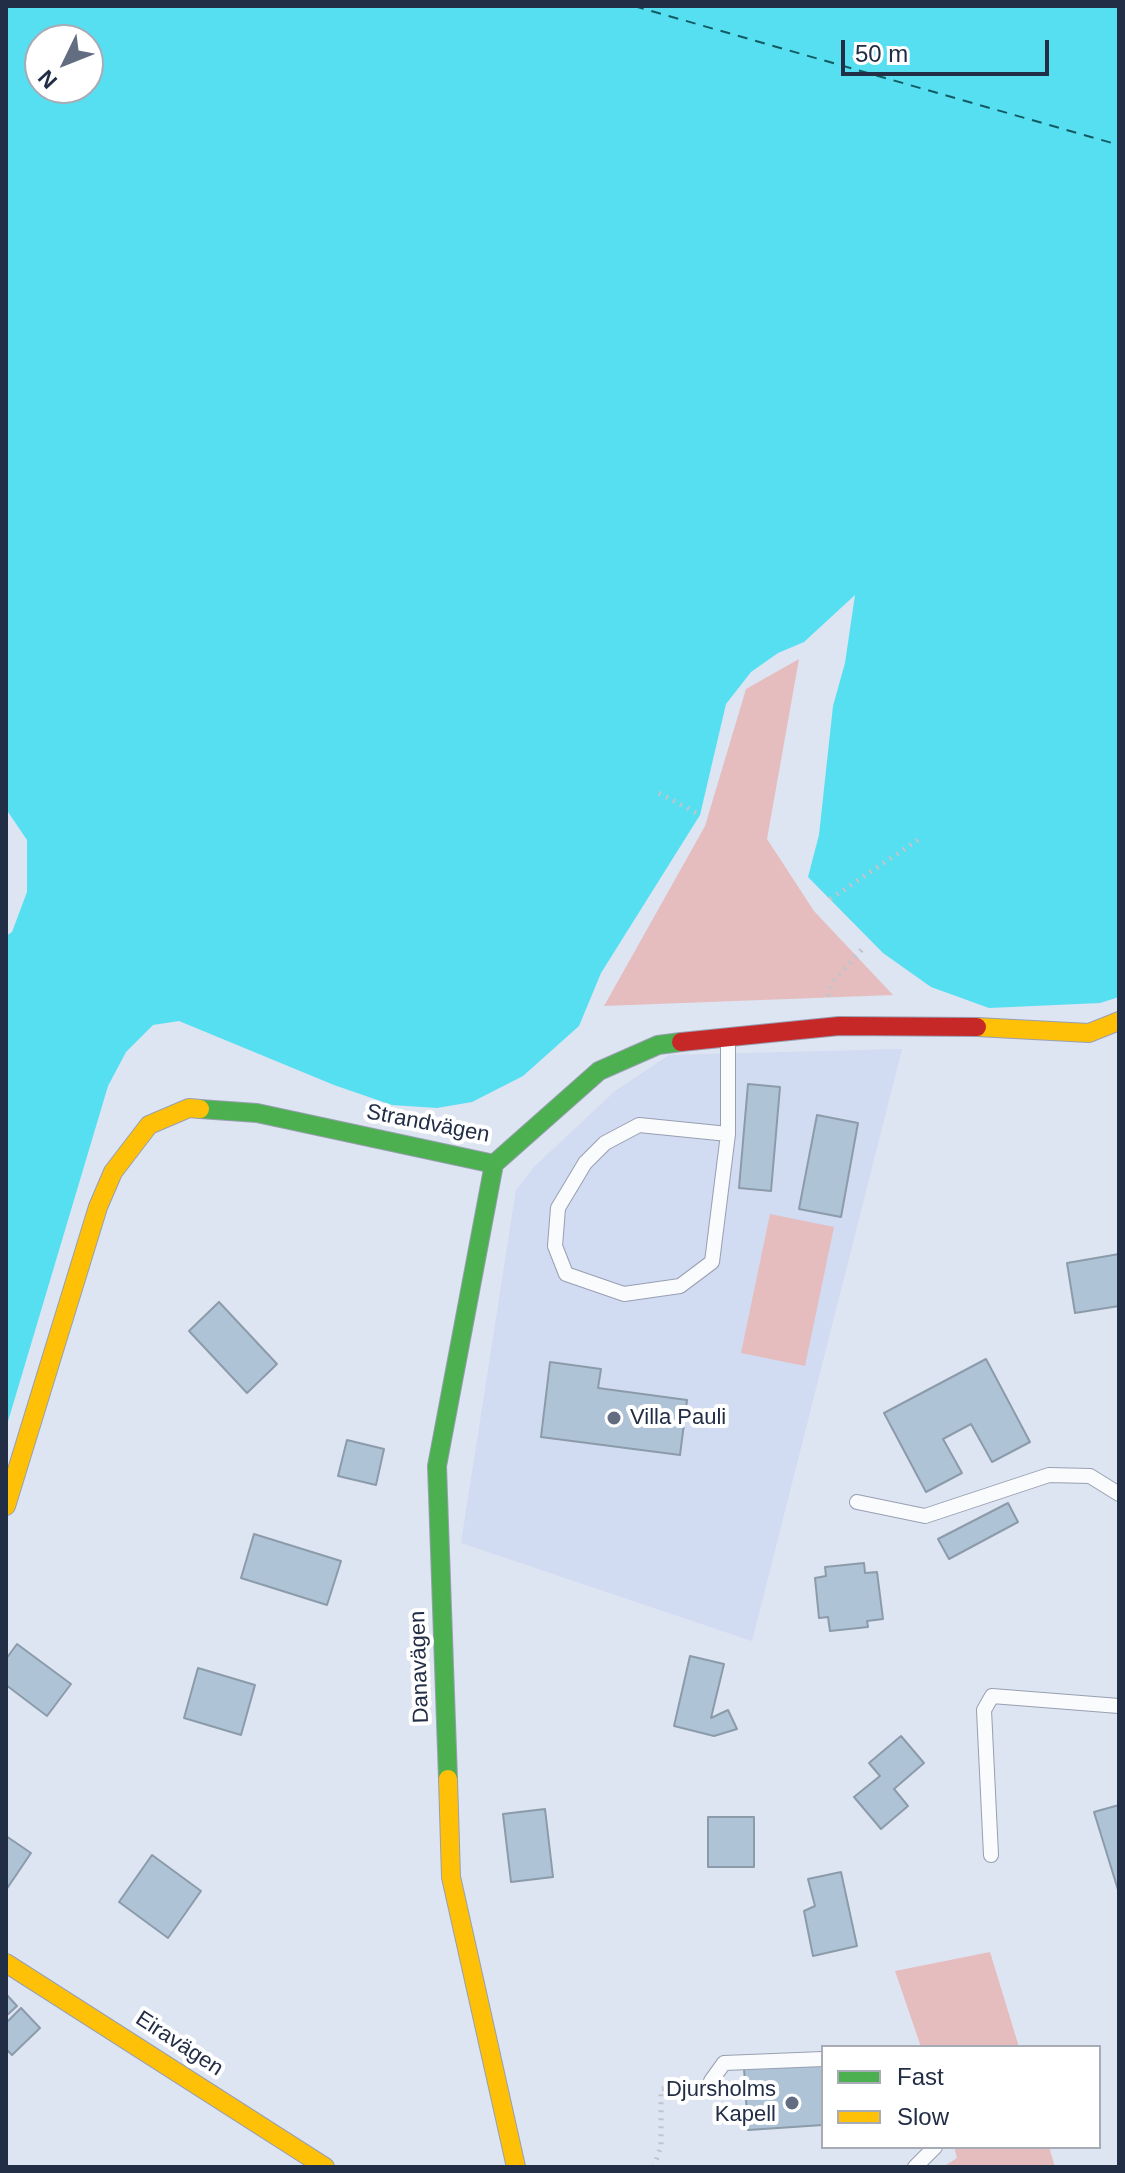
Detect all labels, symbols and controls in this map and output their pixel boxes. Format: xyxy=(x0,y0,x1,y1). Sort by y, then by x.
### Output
north arrow xyxy=(24,24,104,104)
scale bar xyxy=(845,24,1053,74)
text: 50 m xyxy=(855,40,908,67)
text: N xyxy=(33,65,62,94)
street label: Strandvägen xyxy=(364,1099,492,1149)
place label: Villa Pauli xyxy=(630,1405,726,1431)
marker: Villa Pauli xyxy=(605,1409,623,1427)
street label: Danavägen xyxy=(405,1610,435,1724)
street label: Eiravägen xyxy=(130,2006,228,2082)
legend xyxy=(821,2045,1101,2149)
text: Fast xyxy=(897,2063,944,2090)
place label: Djursholms Kapell xyxy=(666,2077,776,2128)
marker: Djursholms Kapell xyxy=(783,2094,801,2112)
text: Slow xyxy=(897,2103,949,2130)

